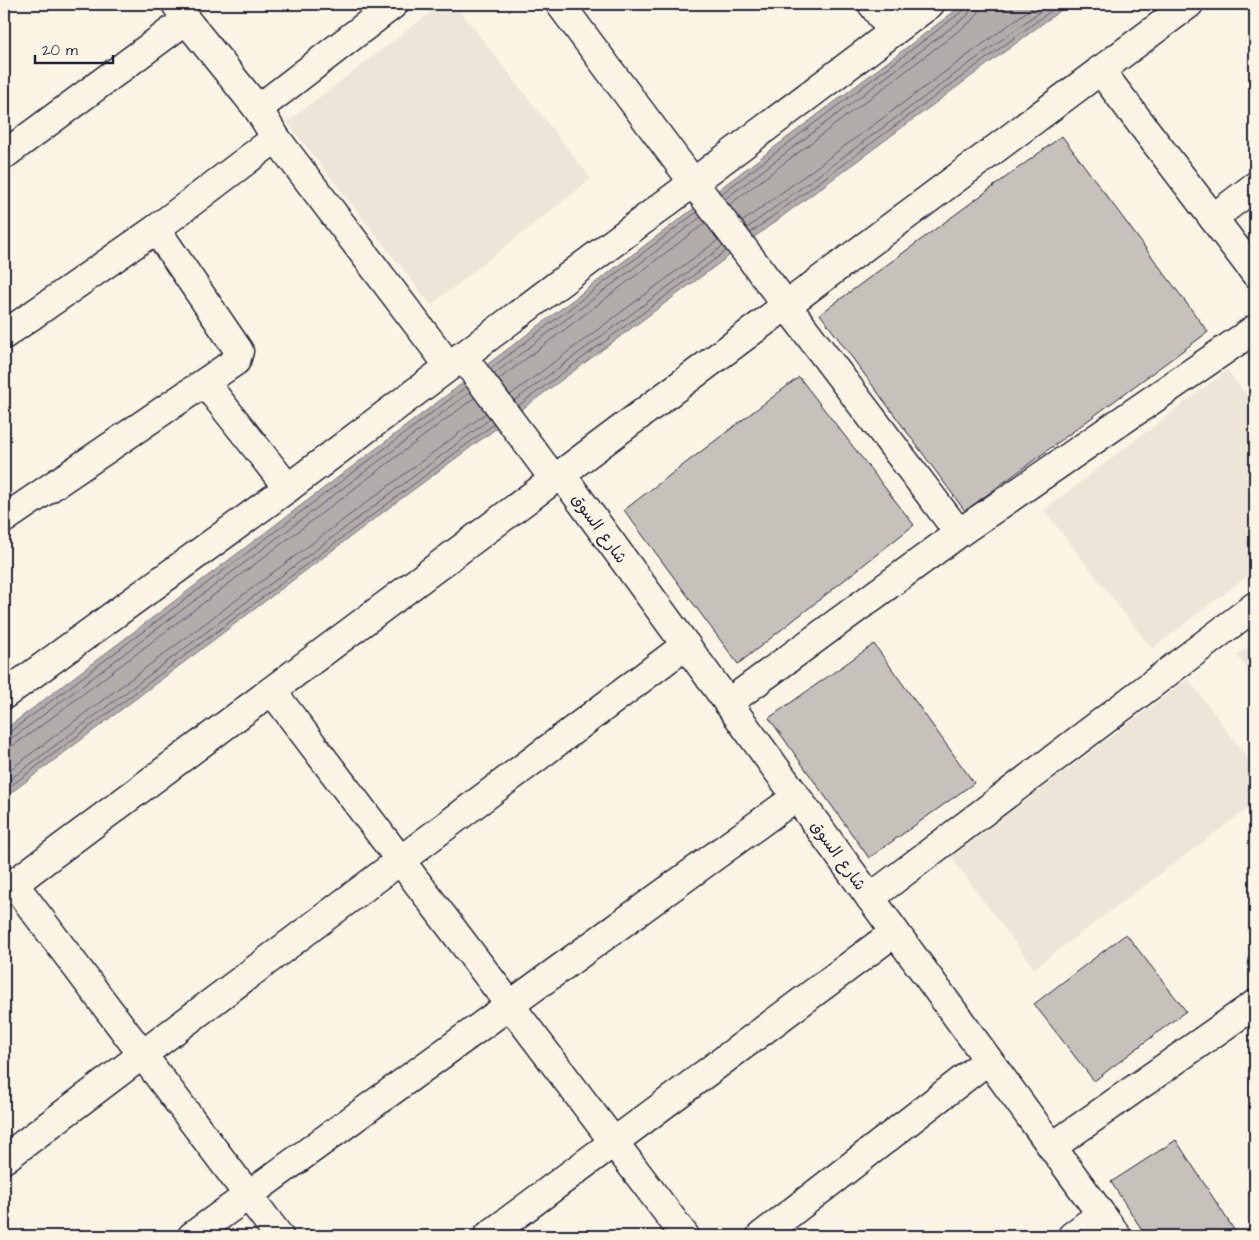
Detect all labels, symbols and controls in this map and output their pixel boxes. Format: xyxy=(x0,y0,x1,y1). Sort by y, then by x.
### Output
scale bar xyxy=(35,32,112,64)
text: 20 m xyxy=(42,40,78,61)
street label: شارع السوق xyxy=(566,489,632,568)
street label: شارع السوق xyxy=(805,816,871,895)

